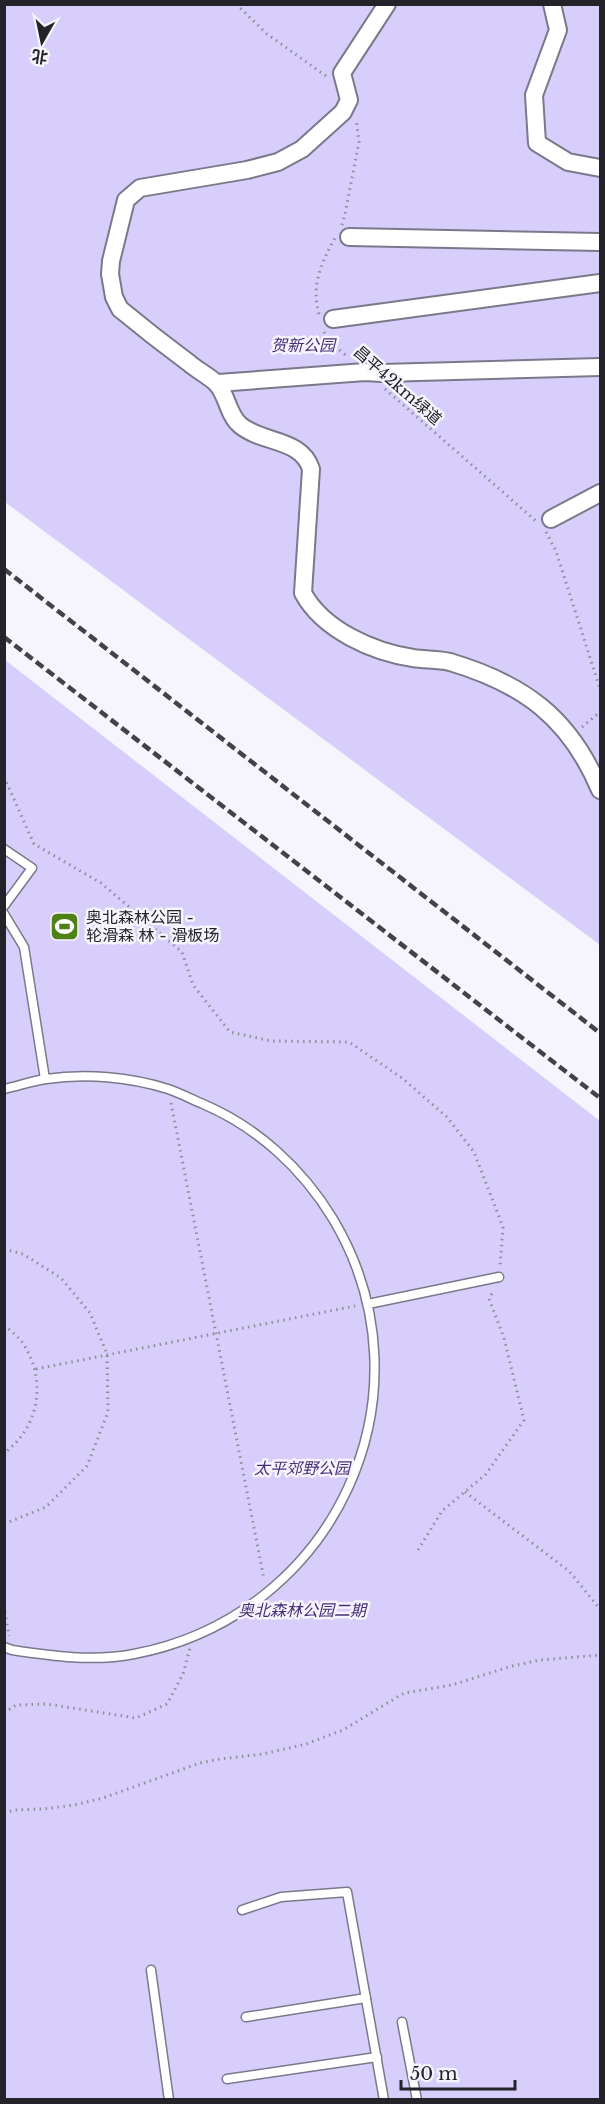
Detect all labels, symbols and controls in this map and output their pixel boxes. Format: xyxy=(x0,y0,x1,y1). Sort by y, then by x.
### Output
north arrow xyxy=(12,12,72,72)
text: 北 xyxy=(30,46,49,68)
park label: 贺新公园 xyxy=(271,335,337,355)
street label: 昌平42km绿道 xyxy=(350,341,446,429)
place label: 奥北森林公园 - 轮滑森 林 - 滑板场 xyxy=(86,907,219,945)
sports icon: 奥北森林公园 - 轮滑森 林 - 滑板场 xyxy=(49,910,81,942)
park label: 太平郊野公园 xyxy=(254,1458,352,1478)
park label: 奥北森林公园二期 xyxy=(238,1600,368,1620)
scale bar xyxy=(401,2053,515,2091)
text: 50 m xyxy=(410,2063,458,2085)

